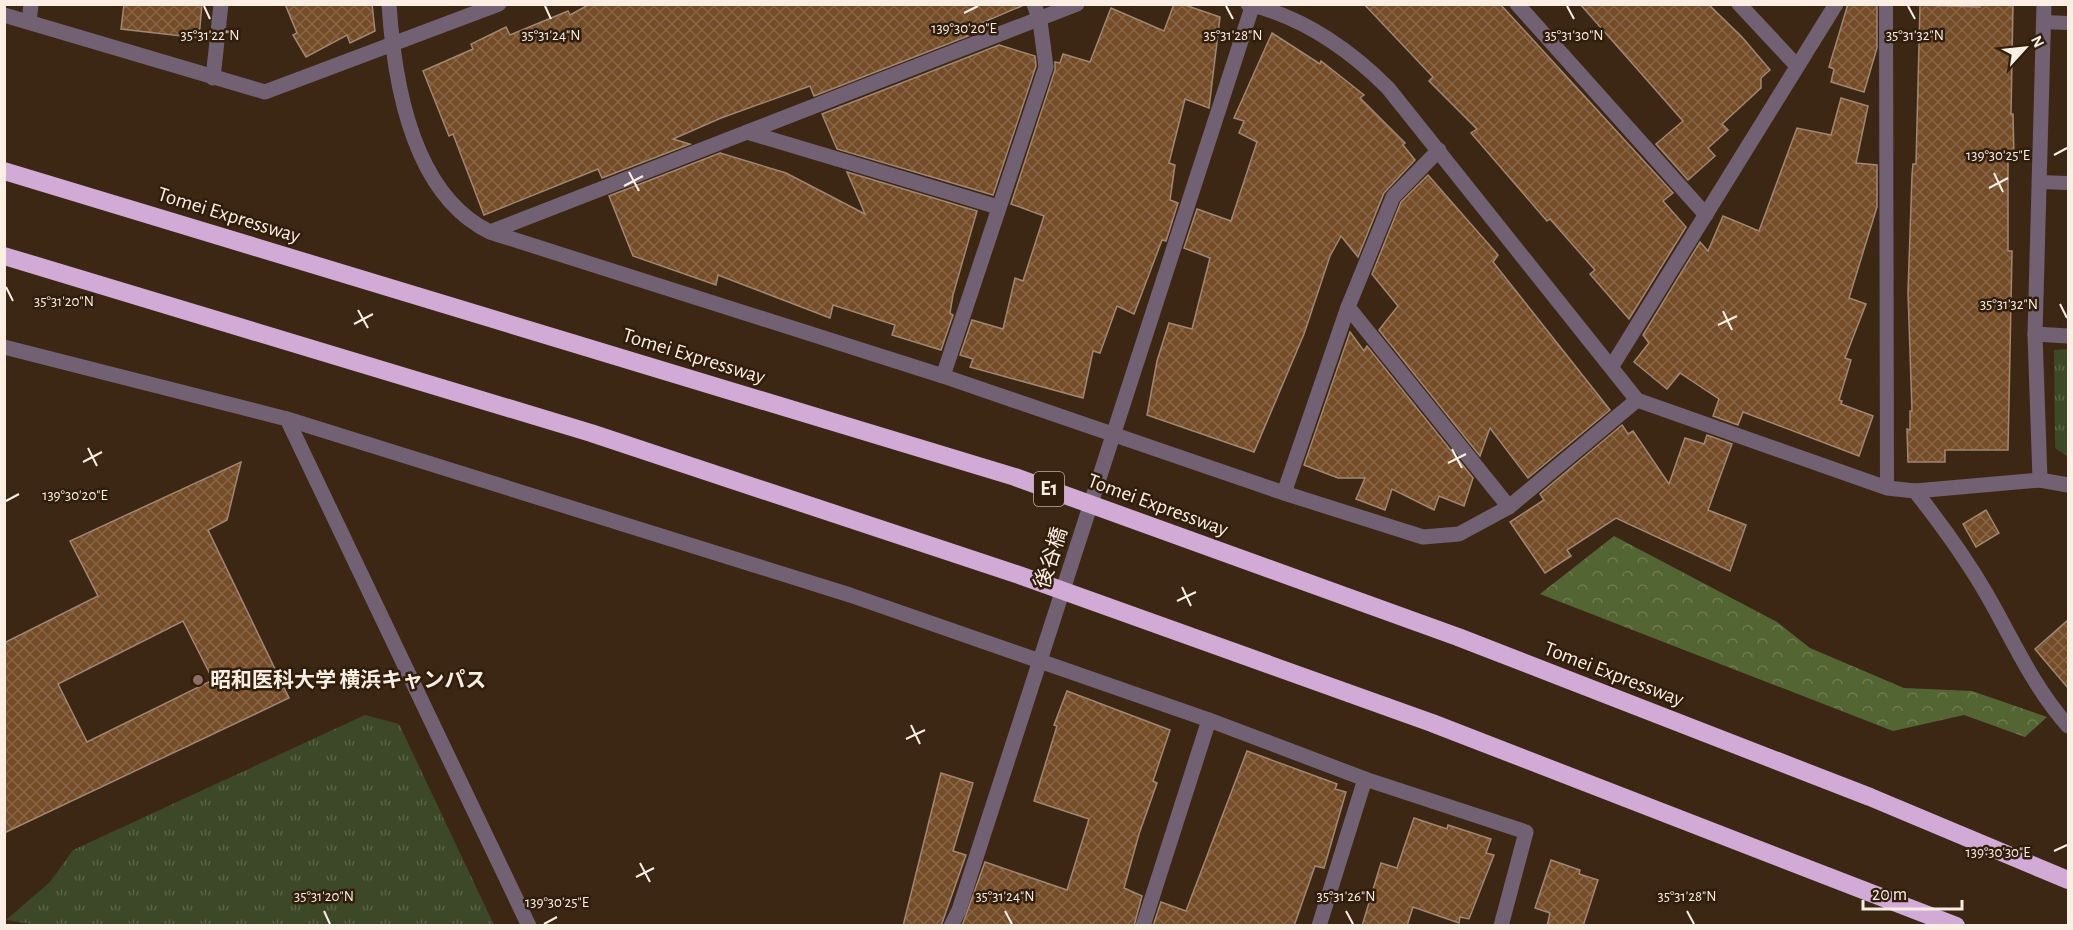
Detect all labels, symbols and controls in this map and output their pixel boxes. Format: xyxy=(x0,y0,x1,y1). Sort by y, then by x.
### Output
north arrow xyxy=(1995,18,2055,78)
text: 139°30'20"E xyxy=(931,21,997,36)
text: 35°31'22"N xyxy=(181,28,239,43)
text: 35°31'24"N xyxy=(521,28,581,43)
text: 35°31'28"N xyxy=(1203,28,1263,43)
text: 35°31'30"N xyxy=(1544,28,1604,43)
text: 35°31'32"N xyxy=(1886,28,1944,43)
text: N xyxy=(2028,33,2047,50)
text: 139°30'25"E xyxy=(1966,148,2030,163)
street label: Tomei Expressway xyxy=(155,183,303,247)
text: 35°31'20"N xyxy=(34,294,94,309)
text: 35°31'32"N xyxy=(1980,297,2038,312)
street label: Tomei Expressway xyxy=(620,324,768,388)
street label: Tomei Expressway xyxy=(1085,470,1231,540)
road number: E1 xyxy=(1034,472,1064,506)
text: 139°30'20"E xyxy=(42,488,108,503)
street label: 後谷橋 xyxy=(1030,524,1071,591)
street label: Tomei Expressway xyxy=(1541,638,1687,710)
place label: 昭和医科大学 横浜キャンパス xyxy=(210,668,486,691)
marker: 昭和医科大学 横浜キャンパス xyxy=(191,673,205,687)
text: 139°30'30"E xyxy=(1966,845,2030,860)
scale bar xyxy=(1863,873,1962,911)
text: 20 m xyxy=(1872,886,1907,904)
text: 35°31'20"N xyxy=(294,889,354,904)
text: 35°31'24"N xyxy=(975,889,1035,904)
text: 35°31'26"N xyxy=(1317,889,1376,904)
text: 35°31'28"N xyxy=(1657,889,1717,904)
text: 139°30'25"E xyxy=(525,895,589,910)

